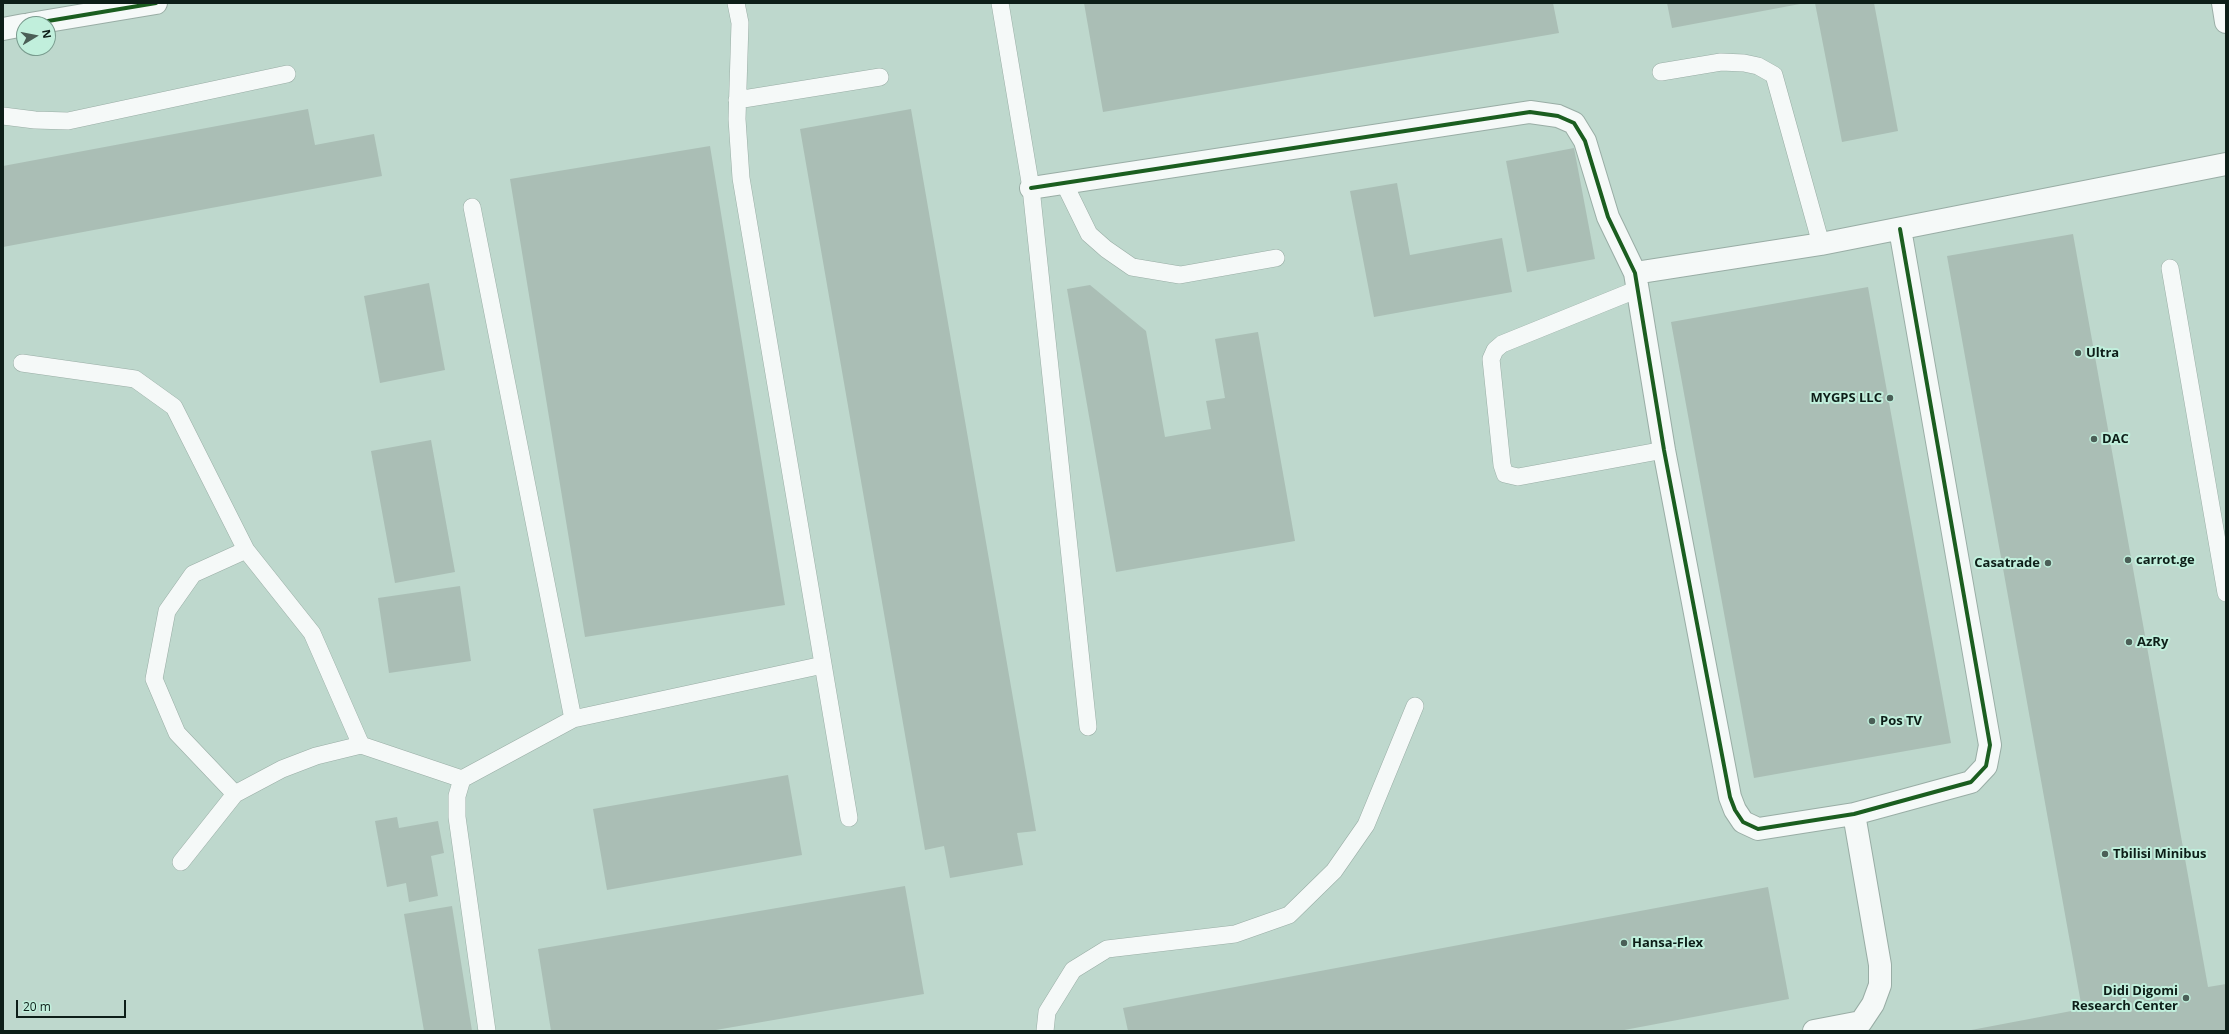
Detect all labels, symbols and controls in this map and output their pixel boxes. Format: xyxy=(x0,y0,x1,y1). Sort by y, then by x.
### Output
north arrow xyxy=(16,16,56,56)
text: N xyxy=(39,28,55,40)
place label: Ultra xyxy=(2086,345,2119,361)
marker: Ultra xyxy=(2073,348,2083,358)
place label: MYGPS LLC xyxy=(1811,390,1882,406)
marker: MYGPS LLC xyxy=(1885,393,1895,403)
place label: DAC xyxy=(2102,431,2129,447)
marker: DAC xyxy=(2089,434,2099,444)
place label: carrot.ge xyxy=(2136,552,2195,568)
place label: Casatrade xyxy=(1974,555,2040,571)
marker: carrot.ge xyxy=(2123,555,2133,565)
marker: Casatrade xyxy=(2043,558,2053,568)
place label: AzRy xyxy=(2137,634,2168,650)
marker: AzRy xyxy=(2124,637,2134,647)
place label: Pos TV xyxy=(1880,713,1922,729)
marker: Pos TV xyxy=(1867,716,1877,726)
place label: Tbilisi Minibus xyxy=(2113,846,2206,862)
marker: Tbilisi Minibus xyxy=(2100,849,2110,859)
place label: Hansa-Flex xyxy=(1632,935,1703,951)
marker: Hansa-Flex xyxy=(1619,938,1629,948)
place label: Didi Digomi Research Center xyxy=(2071,983,2178,1014)
scale bar xyxy=(18,992,128,1018)
marker: Didi Digomi Research Center xyxy=(2181,993,2191,1003)
text: 20 m xyxy=(23,998,51,1015)

